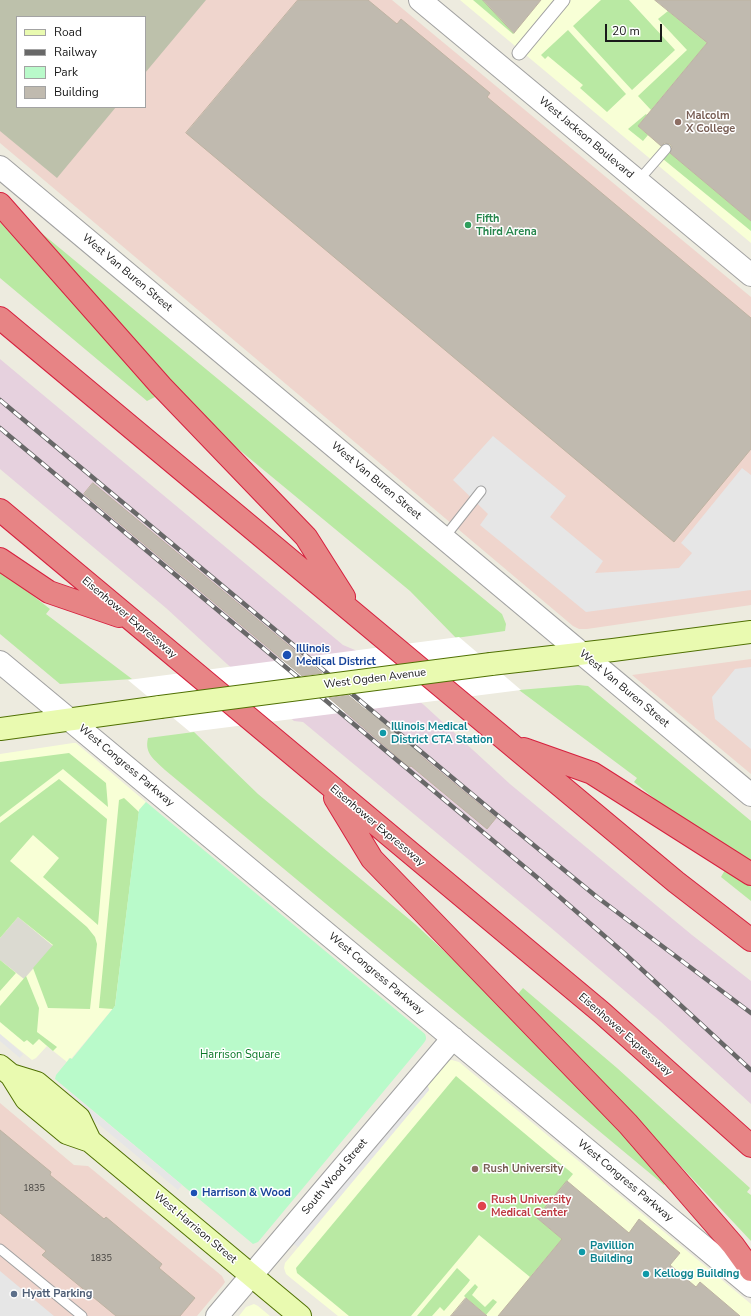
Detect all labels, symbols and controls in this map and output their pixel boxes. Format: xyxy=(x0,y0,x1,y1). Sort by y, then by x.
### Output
legend xyxy=(16,16,146,108)
scale bar xyxy=(607,16,664,42)
text: 20 m xyxy=(612,23,640,39)
text: Road xyxy=(54,24,82,40)
text: Railway xyxy=(54,44,97,60)
text: Park xyxy=(54,64,78,80)
text: Building xyxy=(54,84,99,100)
street label: West Jackson Boulevard xyxy=(536,94,636,182)
place label: Malcolm X College xyxy=(686,109,735,135)
marker: Malcolm X College xyxy=(673,117,683,127)
place label: Fifth Third Arena xyxy=(476,212,537,238)
marker: Fifth Third Arena xyxy=(463,220,473,230)
street label: West Van Buren Street xyxy=(79,231,175,315)
street label: West Van Buren Street xyxy=(328,439,424,523)
street label: Eisenhower Expressway xyxy=(79,574,179,662)
place label: Illinois Medical District xyxy=(296,642,376,668)
street label: West Van Buren Street xyxy=(576,647,672,731)
marker: Illinois Medical District xyxy=(281,649,293,661)
street label: West Ogden Avenue xyxy=(323,666,427,692)
place label: Illinois Medical District CTA Station xyxy=(391,720,493,746)
street label: West Congress Parkway xyxy=(76,722,176,810)
marker: Illinois Medical District CTA Station xyxy=(378,728,388,738)
street label: Eisenhower Expressway xyxy=(327,782,427,870)
street label: West Congress Parkway xyxy=(326,930,426,1018)
street label: Eisenhower Expressway xyxy=(575,991,675,1079)
park label: Harrison Square xyxy=(200,1048,280,1062)
street label: South Wood Street xyxy=(299,1136,371,1218)
street label: West Congress Parkway xyxy=(575,1137,675,1225)
place label: Rush University xyxy=(483,1162,563,1176)
marker: Rush University xyxy=(470,1164,480,1174)
house number: 1835 xyxy=(23,1184,45,1194)
place label: Harrison & Wood xyxy=(202,1186,291,1200)
marker: Harrison & Wood xyxy=(189,1188,199,1198)
street label: West Harrison Street xyxy=(151,1189,239,1267)
place label: Rush University Medical Center xyxy=(491,1193,571,1219)
marker: Rush University Medical Center xyxy=(476,1200,488,1212)
place label: Pavillion Building xyxy=(590,1239,634,1265)
marker: Pavillion Building xyxy=(577,1247,587,1257)
house number: 1835 xyxy=(90,1254,112,1264)
place label: Kellogg Building xyxy=(654,1267,739,1281)
marker: Kellogg Building xyxy=(641,1269,651,1279)
place label: Hyatt Parking xyxy=(22,1287,92,1301)
marker: Hyatt Parking xyxy=(9,1289,19,1299)

